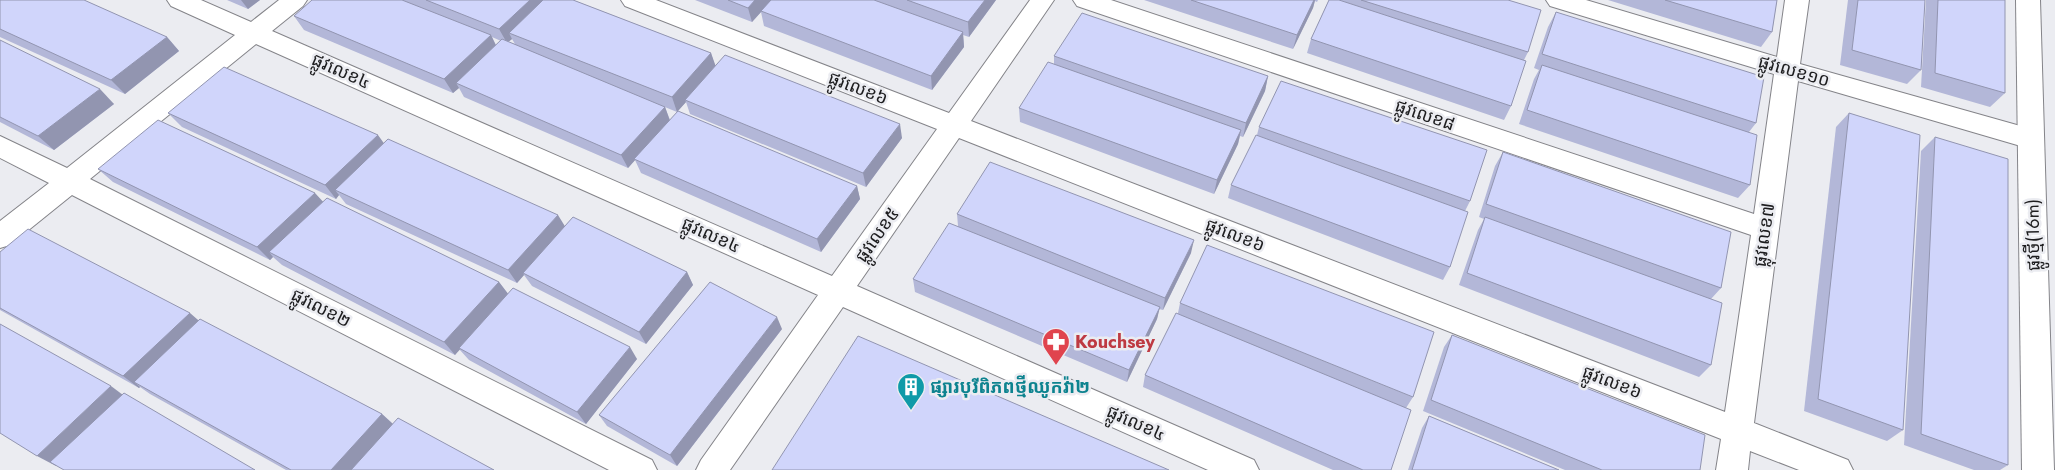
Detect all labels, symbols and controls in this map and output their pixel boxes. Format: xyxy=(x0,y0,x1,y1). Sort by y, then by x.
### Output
street label: ផ្លូវលេខ៤ xyxy=(306,47,375,99)
street label: ផ្លូវលេខ១០ xyxy=(1754,48,1833,97)
street label: ផ្លូវលេខ៦ xyxy=(823,65,892,114)
street label: ផ្លូវលេខ៨ xyxy=(1390,93,1459,141)
street label: ផ្លូវថ្មី(16m) xyxy=(2019,199,2050,271)
street label: ផ្លុវលេខ៧ xyxy=(1747,201,1786,269)
street label: ផ្លូវលេខ៥ xyxy=(849,202,908,270)
street label: ផ្លូវលេខ៤ xyxy=(676,211,745,263)
street label: ផ្លូវលេខ៦ xyxy=(1200,212,1269,261)
street label: ផ្លូវលេខ២ xyxy=(285,282,355,337)
pharmacy icon: Kouchsey xyxy=(1041,327,1071,366)
place label: Kouchsey xyxy=(1075,329,1155,355)
street label: ផ្លូវលេខ៦ xyxy=(1577,359,1646,408)
building icon: ផ្សារបុរីពិភពថ្មីឈូកវ៉ា២ xyxy=(896,372,926,411)
place label: ផ្សារបុរីពិភពថ្មីឈូកវ៉ា២ xyxy=(930,374,1090,400)
street label: ផ្លូវលេខ៤ xyxy=(1101,399,1170,451)

